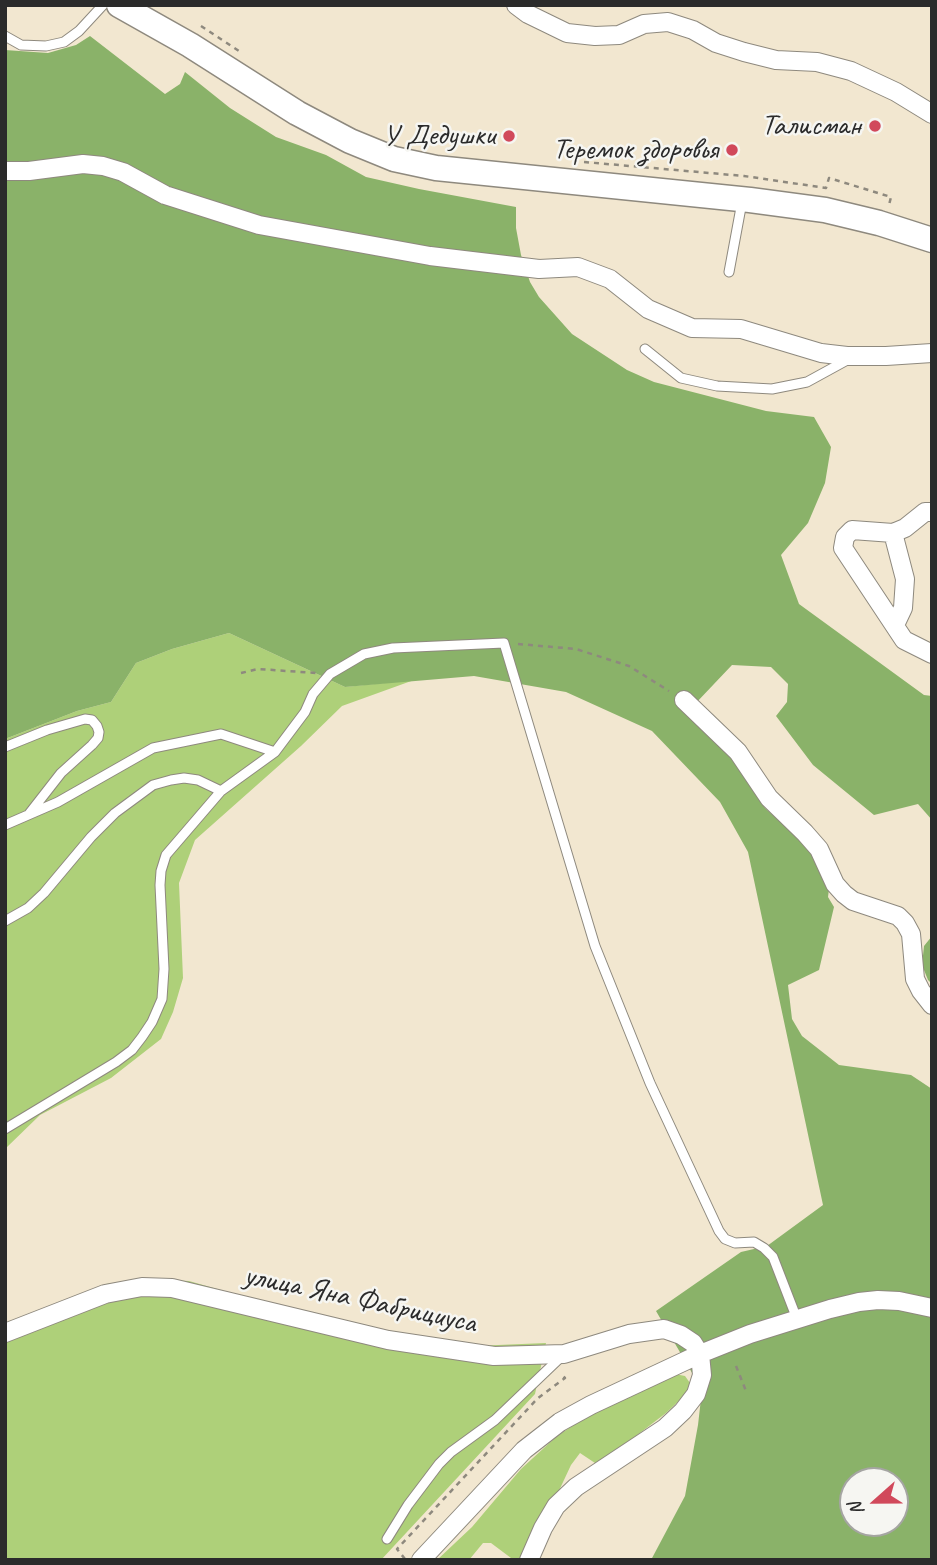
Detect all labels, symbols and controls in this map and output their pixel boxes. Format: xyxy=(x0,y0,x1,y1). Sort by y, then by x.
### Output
place label: Талисман xyxy=(761,108,861,144)
place label: У Дедушки xyxy=(383,118,495,154)
marker: Талисман xyxy=(867,118,883,134)
marker: У Дедушки xyxy=(501,128,517,144)
place label: Теремок здоровья xyxy=(553,132,718,168)
marker: Теремок здоровья xyxy=(724,142,740,158)
street label: улица Яна Фабрициуса xyxy=(241,1258,479,1342)
north arrow xyxy=(839,1467,909,1537)
text: N xyxy=(843,1499,870,1519)

